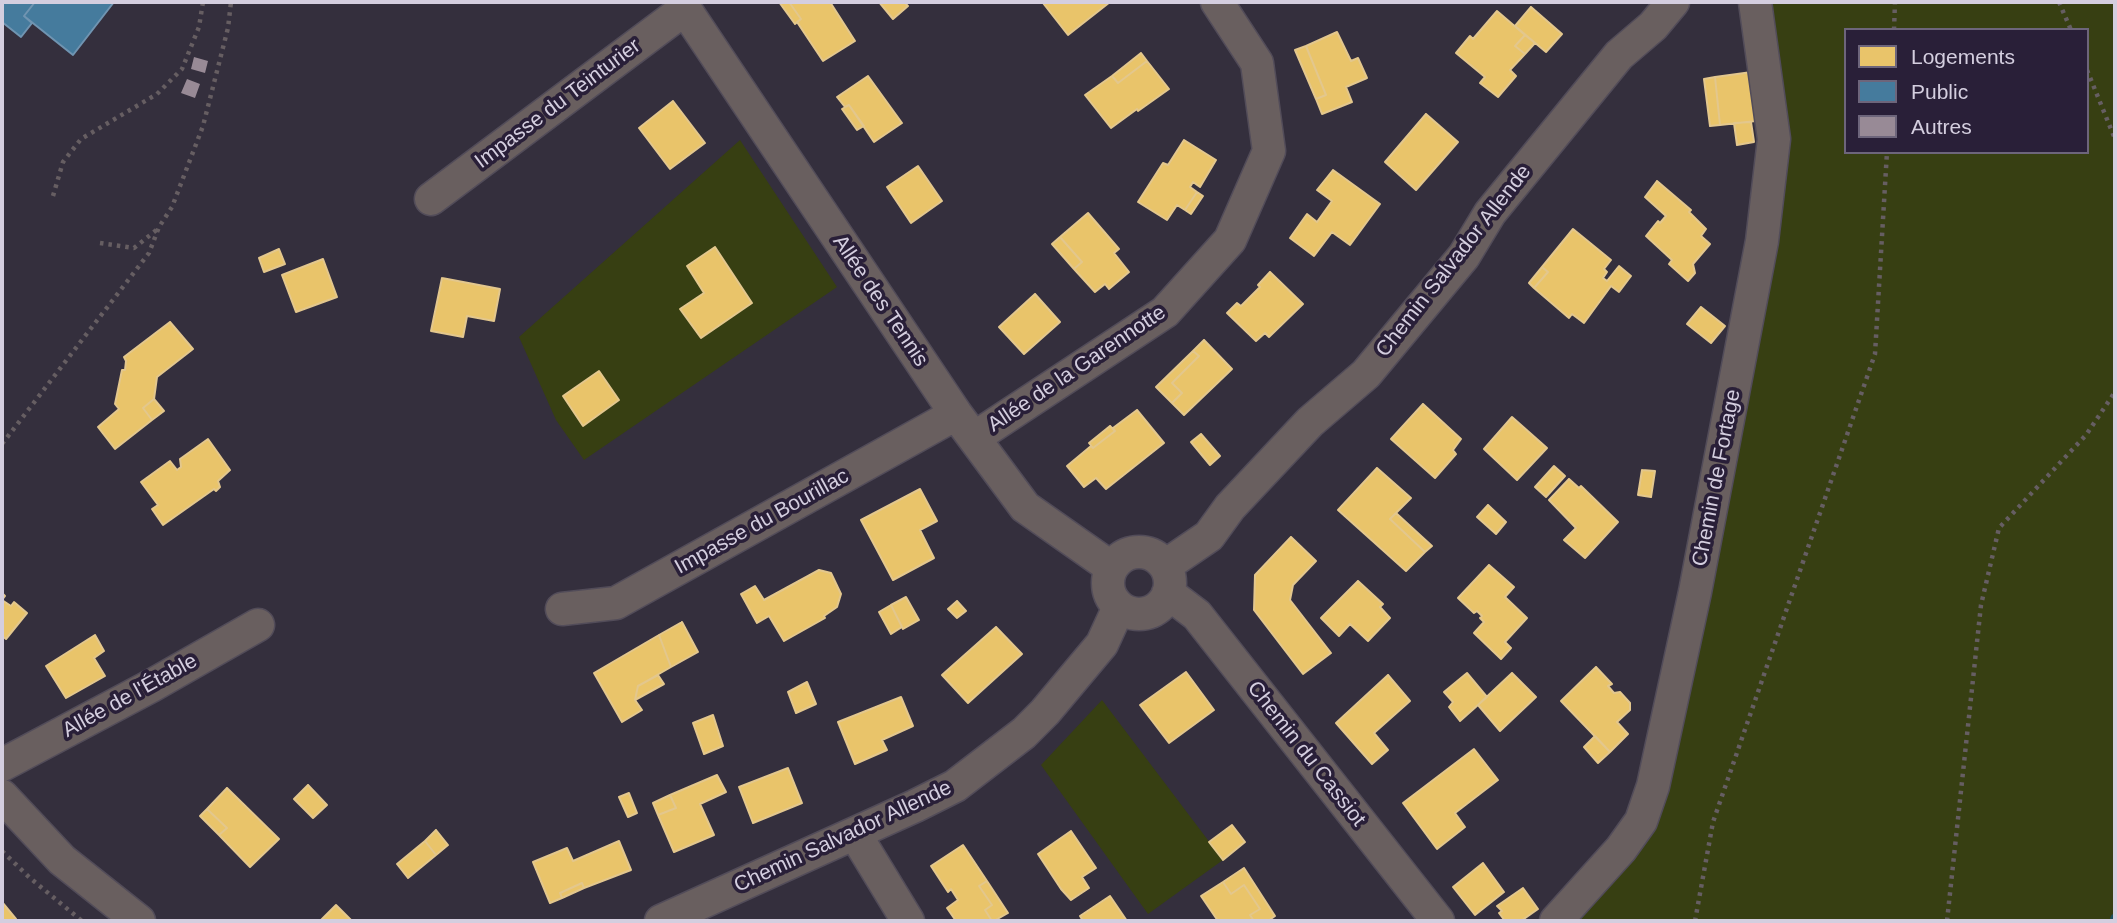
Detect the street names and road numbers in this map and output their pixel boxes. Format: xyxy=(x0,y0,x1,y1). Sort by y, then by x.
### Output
street label: Impasse du Teinturier xyxy=(470,34,646,174)
street label: Chemin Salvador Allende xyxy=(1371,160,1537,362)
street label: Allée des Tennis xyxy=(827,231,933,371)
street label: Allée de la Garennotte xyxy=(983,300,1171,438)
street label: Chemin de Fortage xyxy=(1687,387,1747,569)
street label: Impasse du Bourillac xyxy=(671,464,853,580)
street label: Allée de l'Étable xyxy=(58,649,202,743)
street label: Chemin du Cassiot xyxy=(1241,676,1371,832)
street label: Chemin Salvador Allende xyxy=(730,776,956,898)

